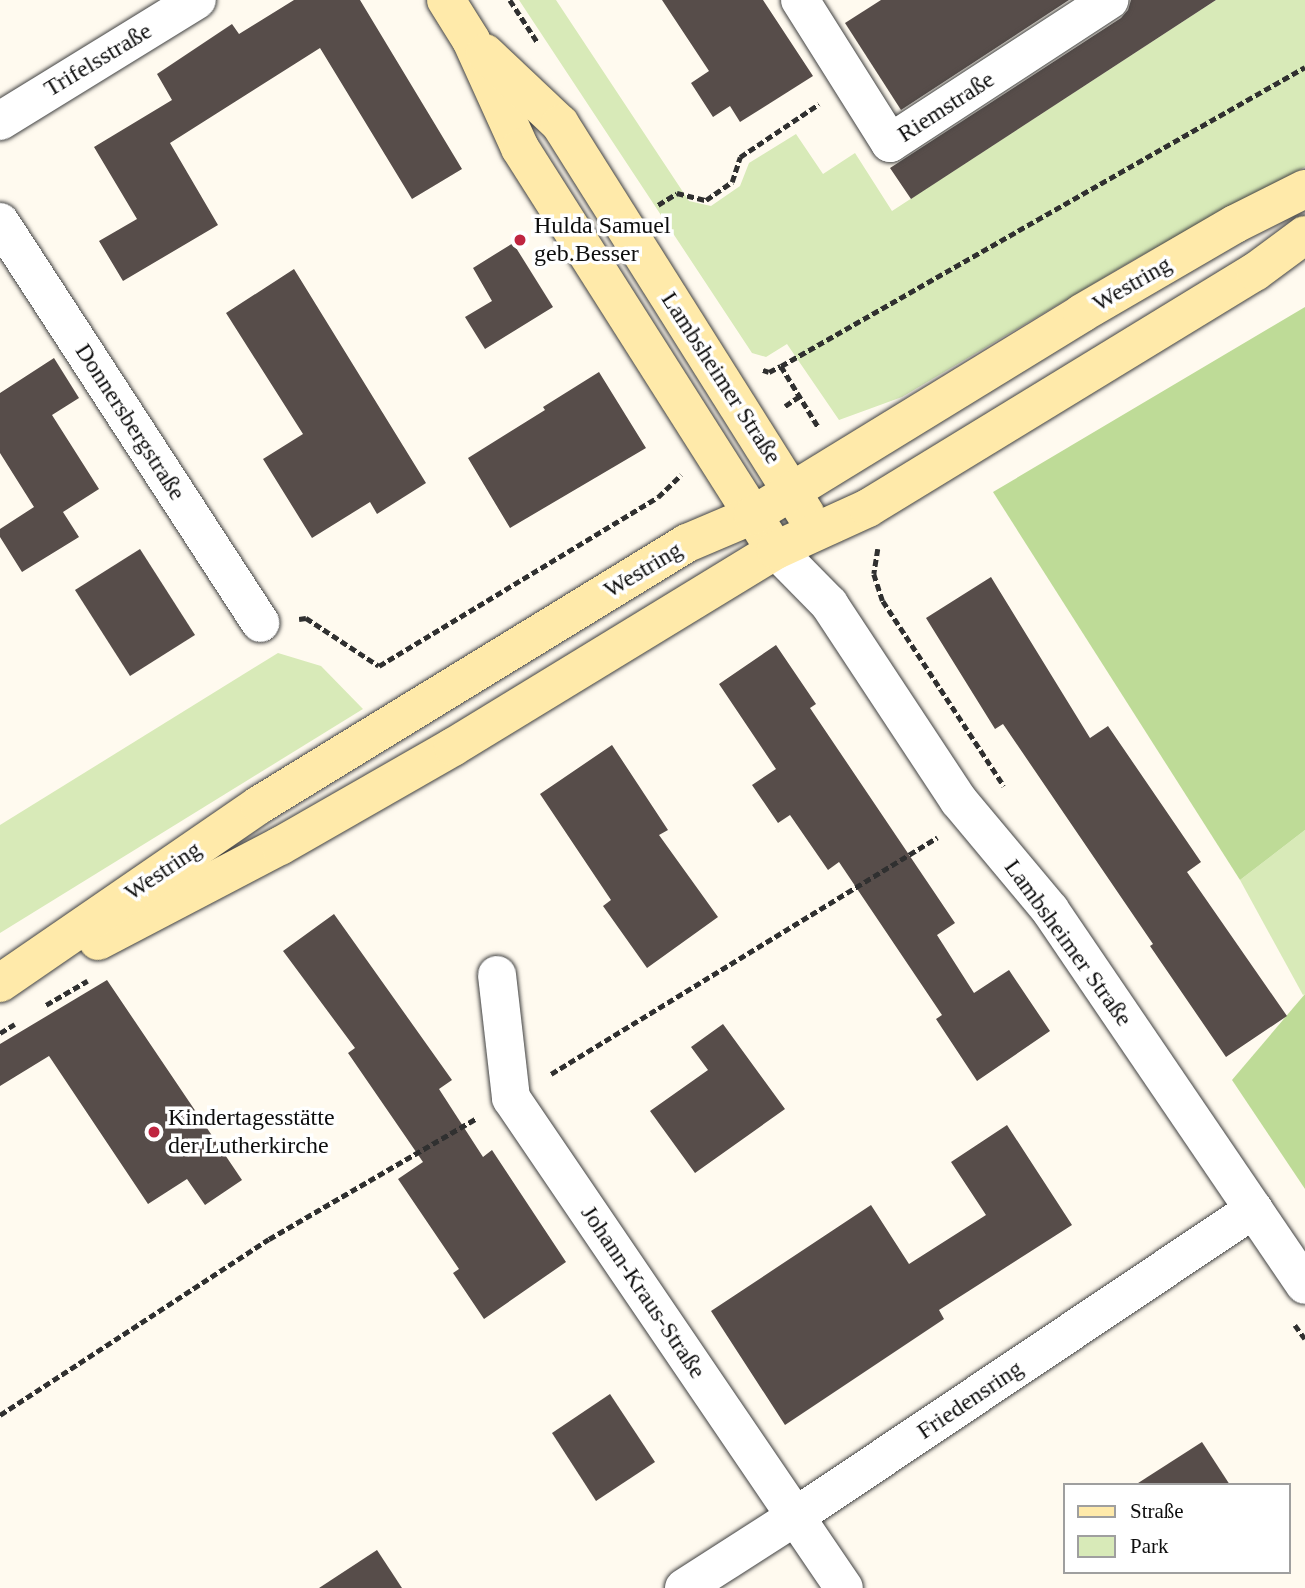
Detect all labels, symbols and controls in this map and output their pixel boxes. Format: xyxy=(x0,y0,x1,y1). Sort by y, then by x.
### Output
street label: Trifelsstraße xyxy=(39,17,157,103)
street label: Riemstraße xyxy=(892,65,1000,149)
place label: Hulda Samuel geb.Besser xyxy=(534,212,671,268)
marker: Hulda Samuel geb.Besser xyxy=(512,232,528,248)
street label: Westring xyxy=(1088,250,1176,318)
street label: Lambsheimer Straße xyxy=(655,287,787,469)
street label: Donnersbergstraße xyxy=(69,338,191,506)
street label: Westring xyxy=(599,535,687,605)
street label: Westring xyxy=(119,835,207,907)
street label: Lambsheimer Straße xyxy=(998,854,1138,1032)
place label: Kindertagesstätte der Lutherkirche xyxy=(168,1104,335,1160)
marker: Kindertagesstätte der Lutherkirche xyxy=(146,1124,162,1140)
street label: Johann-Kraus-Straße xyxy=(574,1200,712,1384)
street label: Friedensring xyxy=(912,1354,1028,1446)
legend xyxy=(1064,1483,1291,1574)
text: Straße xyxy=(1130,1499,1184,1523)
text: Park xyxy=(1130,1534,1169,1558)

